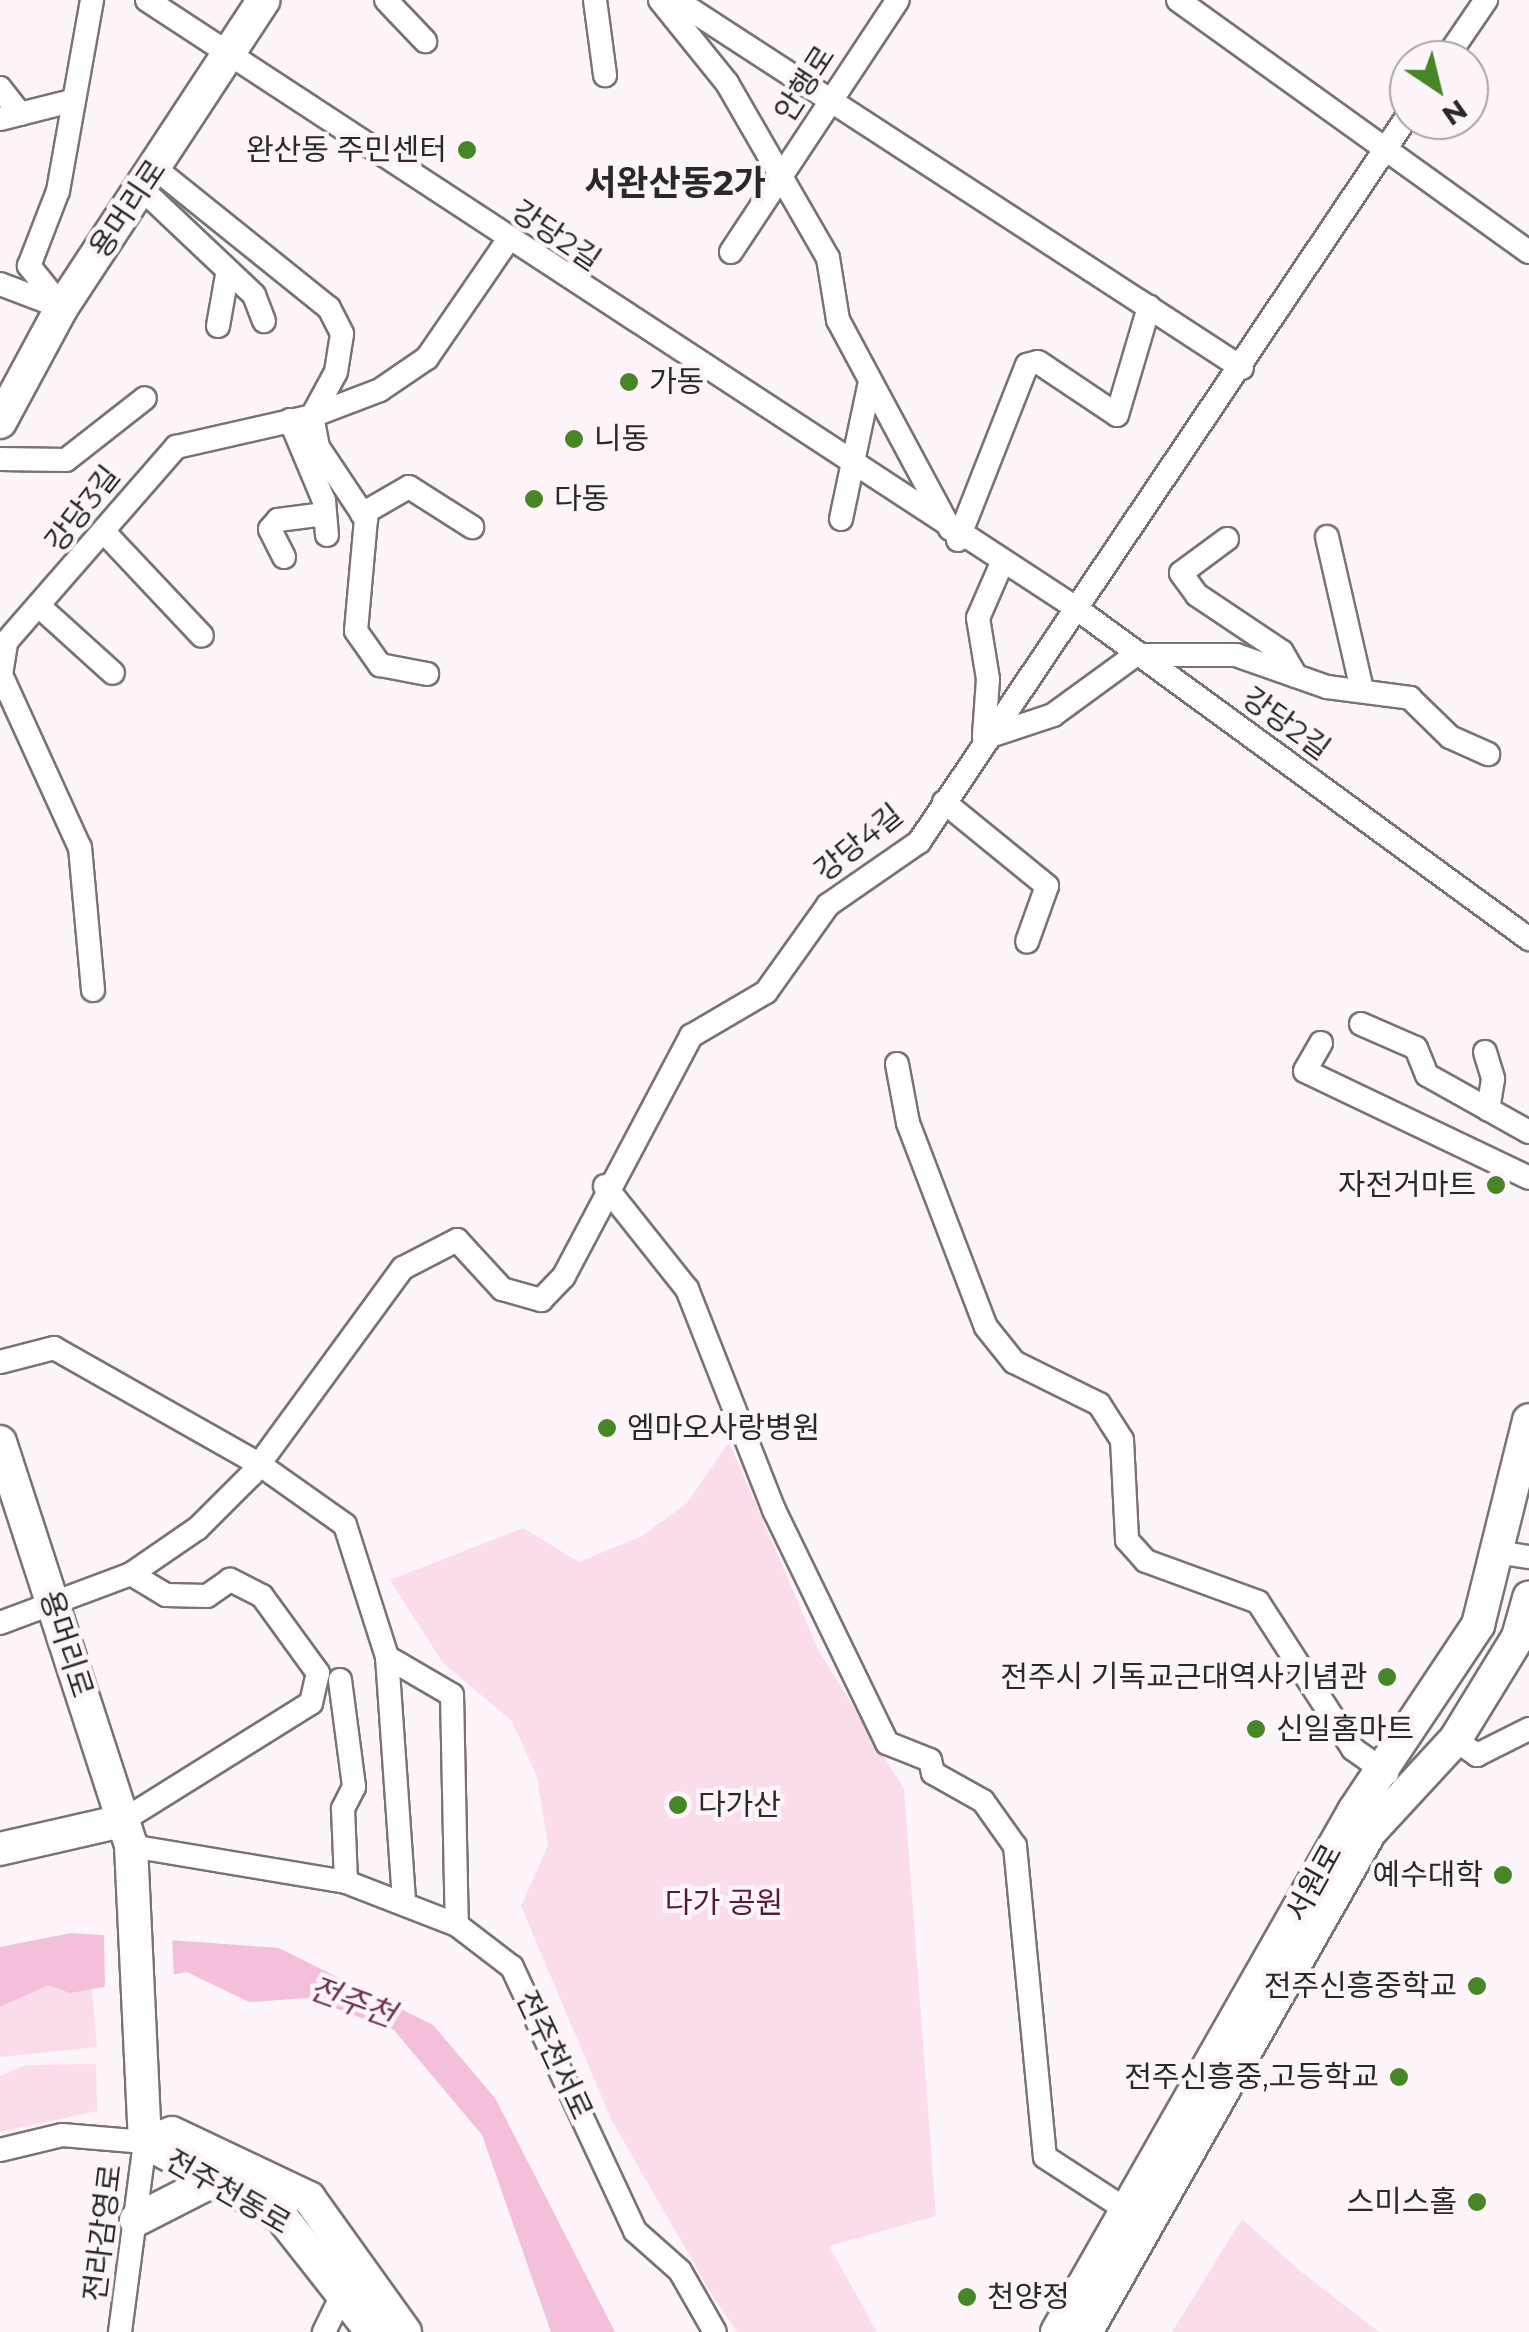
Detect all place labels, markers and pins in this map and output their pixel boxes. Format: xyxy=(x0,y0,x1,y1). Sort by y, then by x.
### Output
place label: 완산동 주민센터 xyxy=(246,132,447,168)
marker: 완산동 주민센터 xyxy=(456,139,478,161)
place label: 가동 xyxy=(649,364,704,400)
marker: 가동 xyxy=(618,371,640,393)
place label: 니동 xyxy=(594,421,649,457)
marker: 니동 xyxy=(563,428,585,450)
place label: 다동 xyxy=(554,481,609,517)
marker: 다동 xyxy=(523,488,545,510)
place label: 자전거마트 xyxy=(1338,1167,1476,1203)
marker: 자전거마트 xyxy=(1485,1174,1507,1196)
place label: 엠마오사랑병원 xyxy=(627,1410,820,1446)
marker: 엠마오사랑병원 xyxy=(596,1417,618,1439)
place label: 전주시 기독교근대역사기념관 xyxy=(1000,1659,1367,1695)
marker: 전주시 기독교근대역사기념관 xyxy=(1376,1666,1398,1688)
place label: 신일홈마트 xyxy=(1276,1711,1414,1747)
marker: 신일홈마트 xyxy=(1245,1718,1267,1740)
place label: 다가산 xyxy=(698,1787,781,1823)
marker: 다가산 xyxy=(667,1794,689,1816)
place label: 예수대학 xyxy=(1373,1857,1483,1893)
marker: 예수대학 xyxy=(1492,1864,1514,1886)
place label: 전주신흥중학교 xyxy=(1264,1968,1457,2004)
marker: 전주신흥중학교 xyxy=(1466,1975,1488,1997)
place label: 전주신흥중,고등학교 xyxy=(1124,2059,1379,2095)
marker: 전주신흥중,고등학교 xyxy=(1388,2066,1410,2088)
place label: 스미스홀 xyxy=(1347,2184,1457,2220)
marker: 스미스홀 xyxy=(1466,2191,1488,2213)
place label: 천양정 xyxy=(987,2279,1070,2315)
marker: 천양정 xyxy=(956,2286,978,2308)

